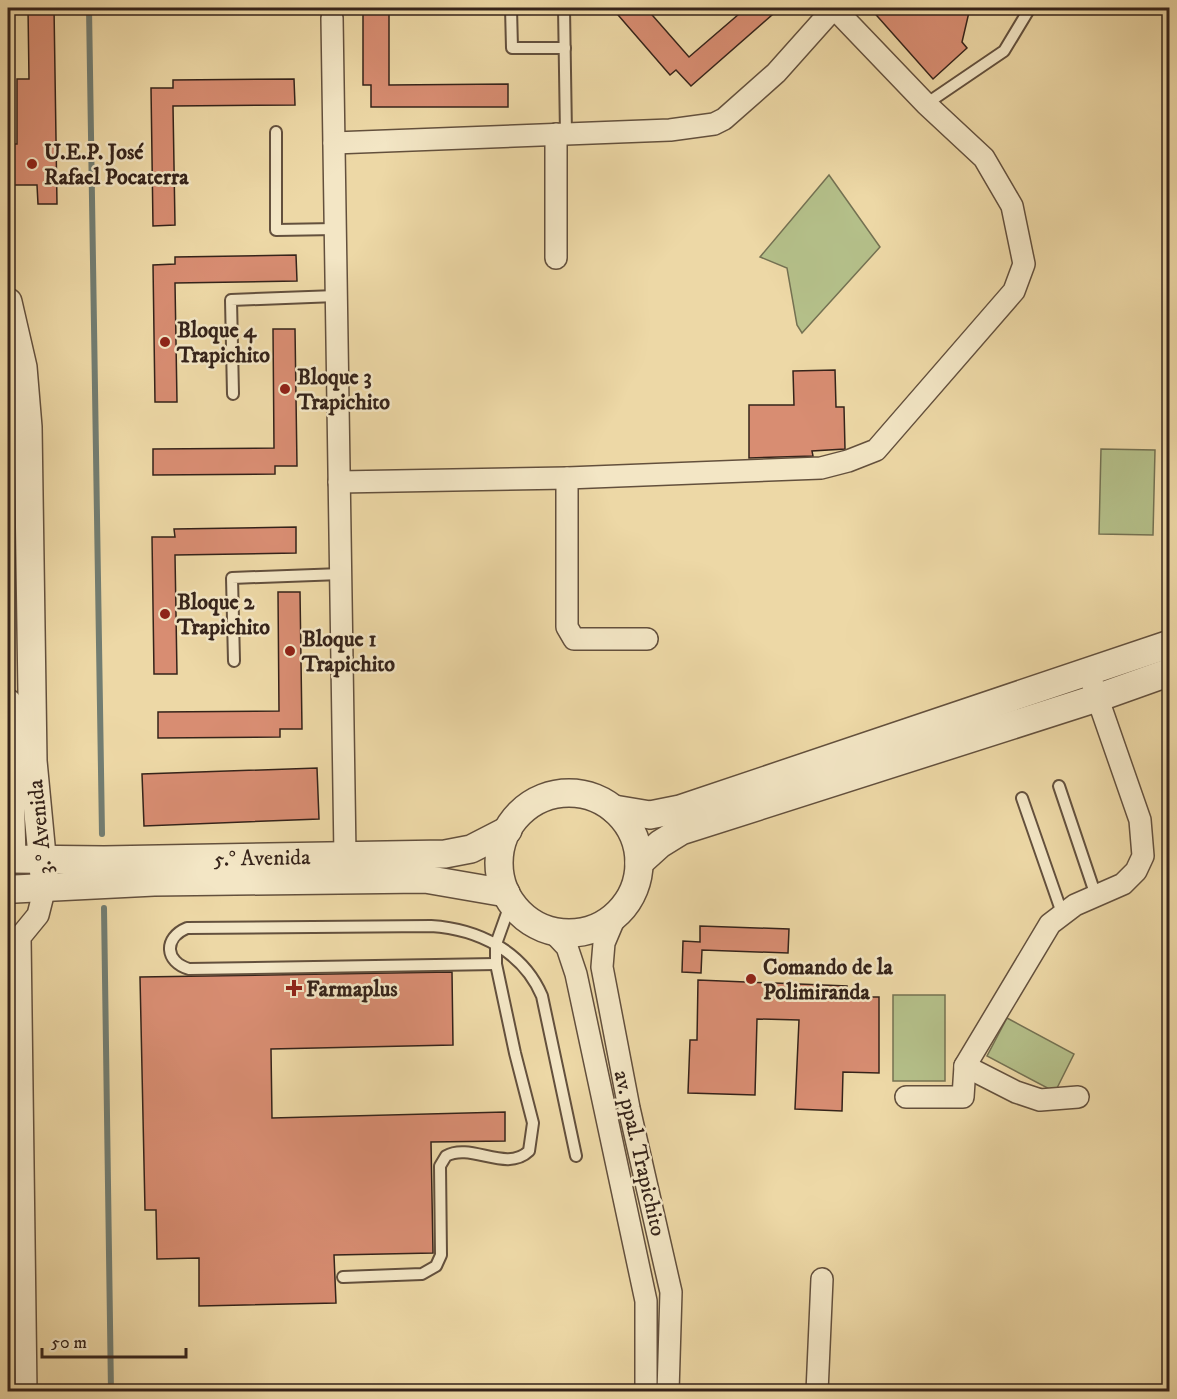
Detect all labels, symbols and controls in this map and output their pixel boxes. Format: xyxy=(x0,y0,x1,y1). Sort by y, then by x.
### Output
place label: U.E.P. José Rafael Pocaterra xyxy=(44,139,189,191)
marker: U.E.P. José Rafael Pocaterra xyxy=(25,157,39,171)
place label: Bloque 4 Trapichito xyxy=(176,317,270,369)
marker: Bloque 4 Trapichito xyxy=(158,335,172,349)
place label: Bloque 3 Trapichito xyxy=(296,364,390,416)
marker: Bloque 3 Trapichito xyxy=(278,382,292,396)
place label: Bloque 2 Trapichito xyxy=(176,589,270,641)
marker: Bloque 2 Trapichito xyxy=(158,607,172,621)
place label: Bloque 1 Trapichito xyxy=(301,626,395,678)
marker: Bloque 1 Trapichito xyxy=(283,644,297,658)
street label: 3.° Avenida xyxy=(22,778,59,875)
street label: 5.° Avenida xyxy=(213,844,311,873)
place label: Comando de la Polimiranda xyxy=(763,954,893,1006)
marker: Comando de la Polimiranda xyxy=(744,972,758,986)
place label: Farmaplus xyxy=(306,976,398,1003)
marker: Farmaplus xyxy=(287,981,301,995)
street label: av. ppal. Trapichito xyxy=(607,1068,672,1239)
scale bar xyxy=(42,1321,186,1359)
text: 50 m xyxy=(51,1332,87,1354)

